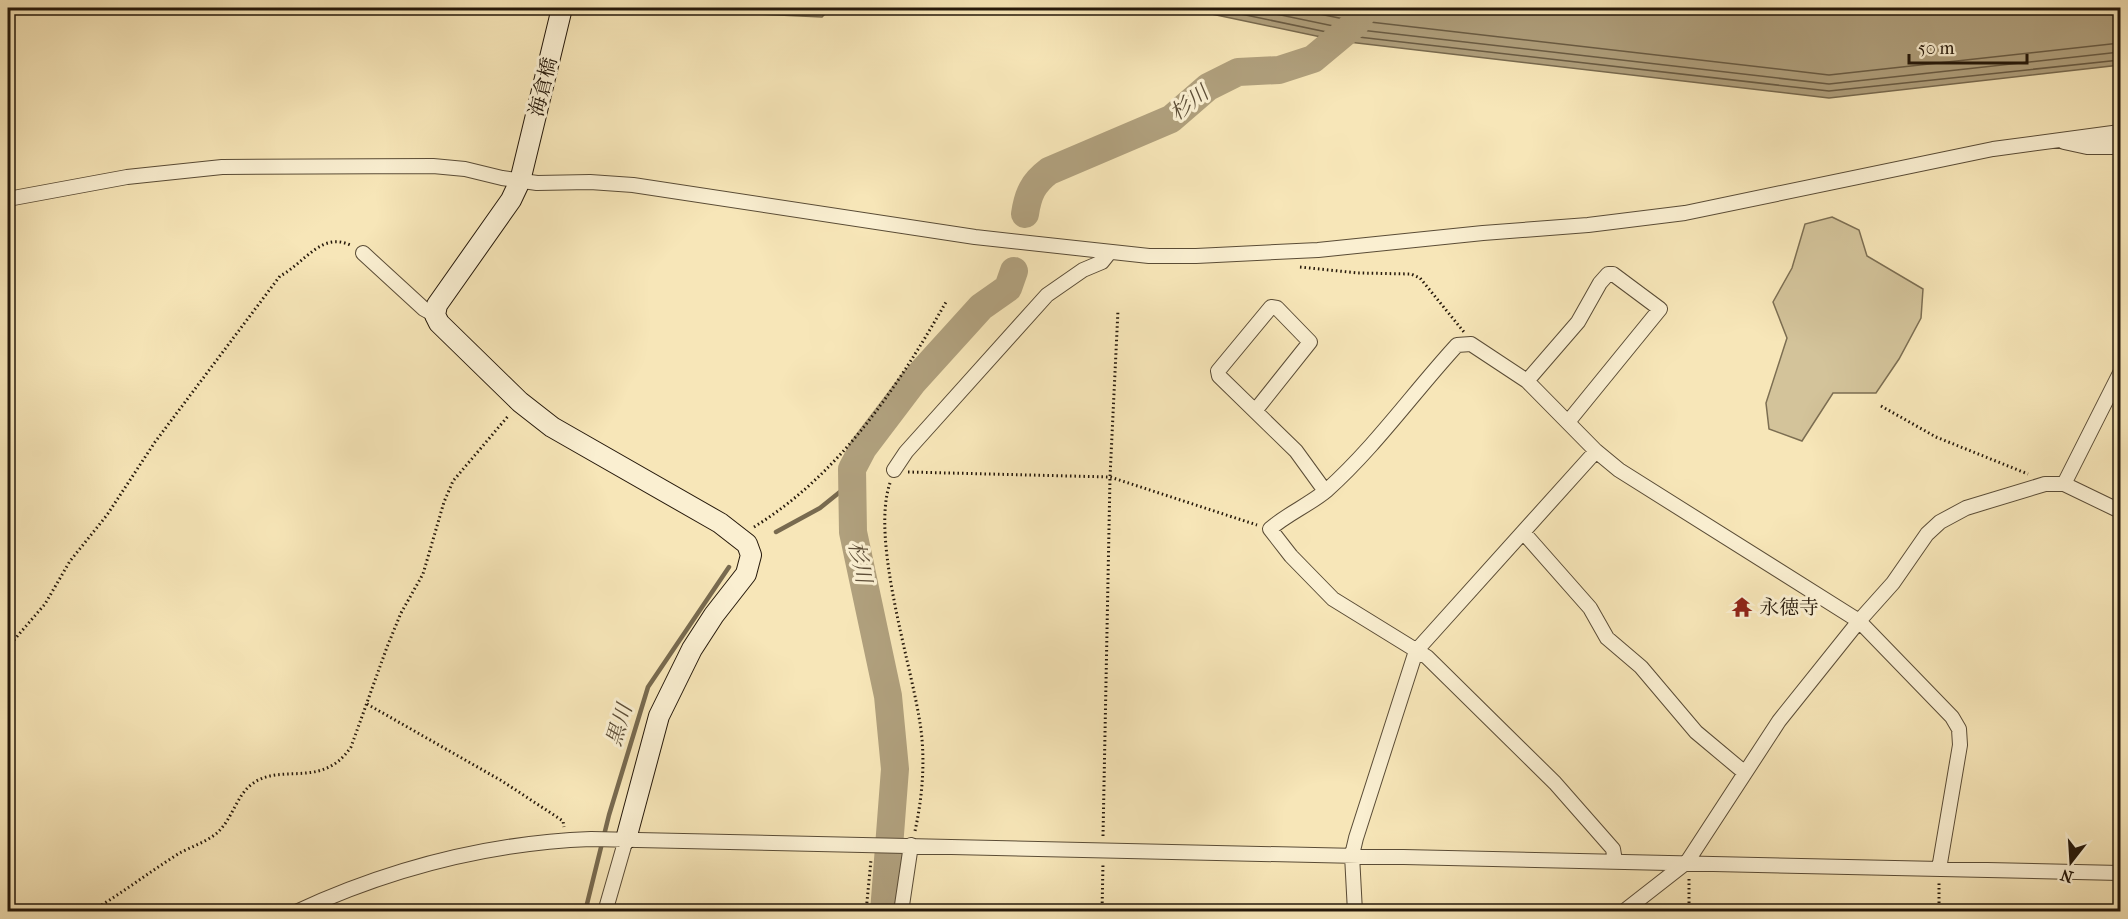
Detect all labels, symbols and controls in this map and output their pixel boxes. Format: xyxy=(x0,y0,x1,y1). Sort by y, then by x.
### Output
scale bar xyxy=(1909,27,2028,65)
text: 50 m xyxy=(1918,38,1955,59)
street label: 海倉橋 xyxy=(525,55,561,119)
water label: 杉川 xyxy=(1165,80,1215,125)
water label: 杉川 xyxy=(844,539,877,587)
temple icon: 永徳寺 xyxy=(1730,595,1754,619)
place label: 永徳寺 xyxy=(1759,596,1819,619)
water label: 黒川 xyxy=(601,699,637,749)
north arrow xyxy=(2041,832,2101,892)
text: N xyxy=(2057,865,2075,887)

